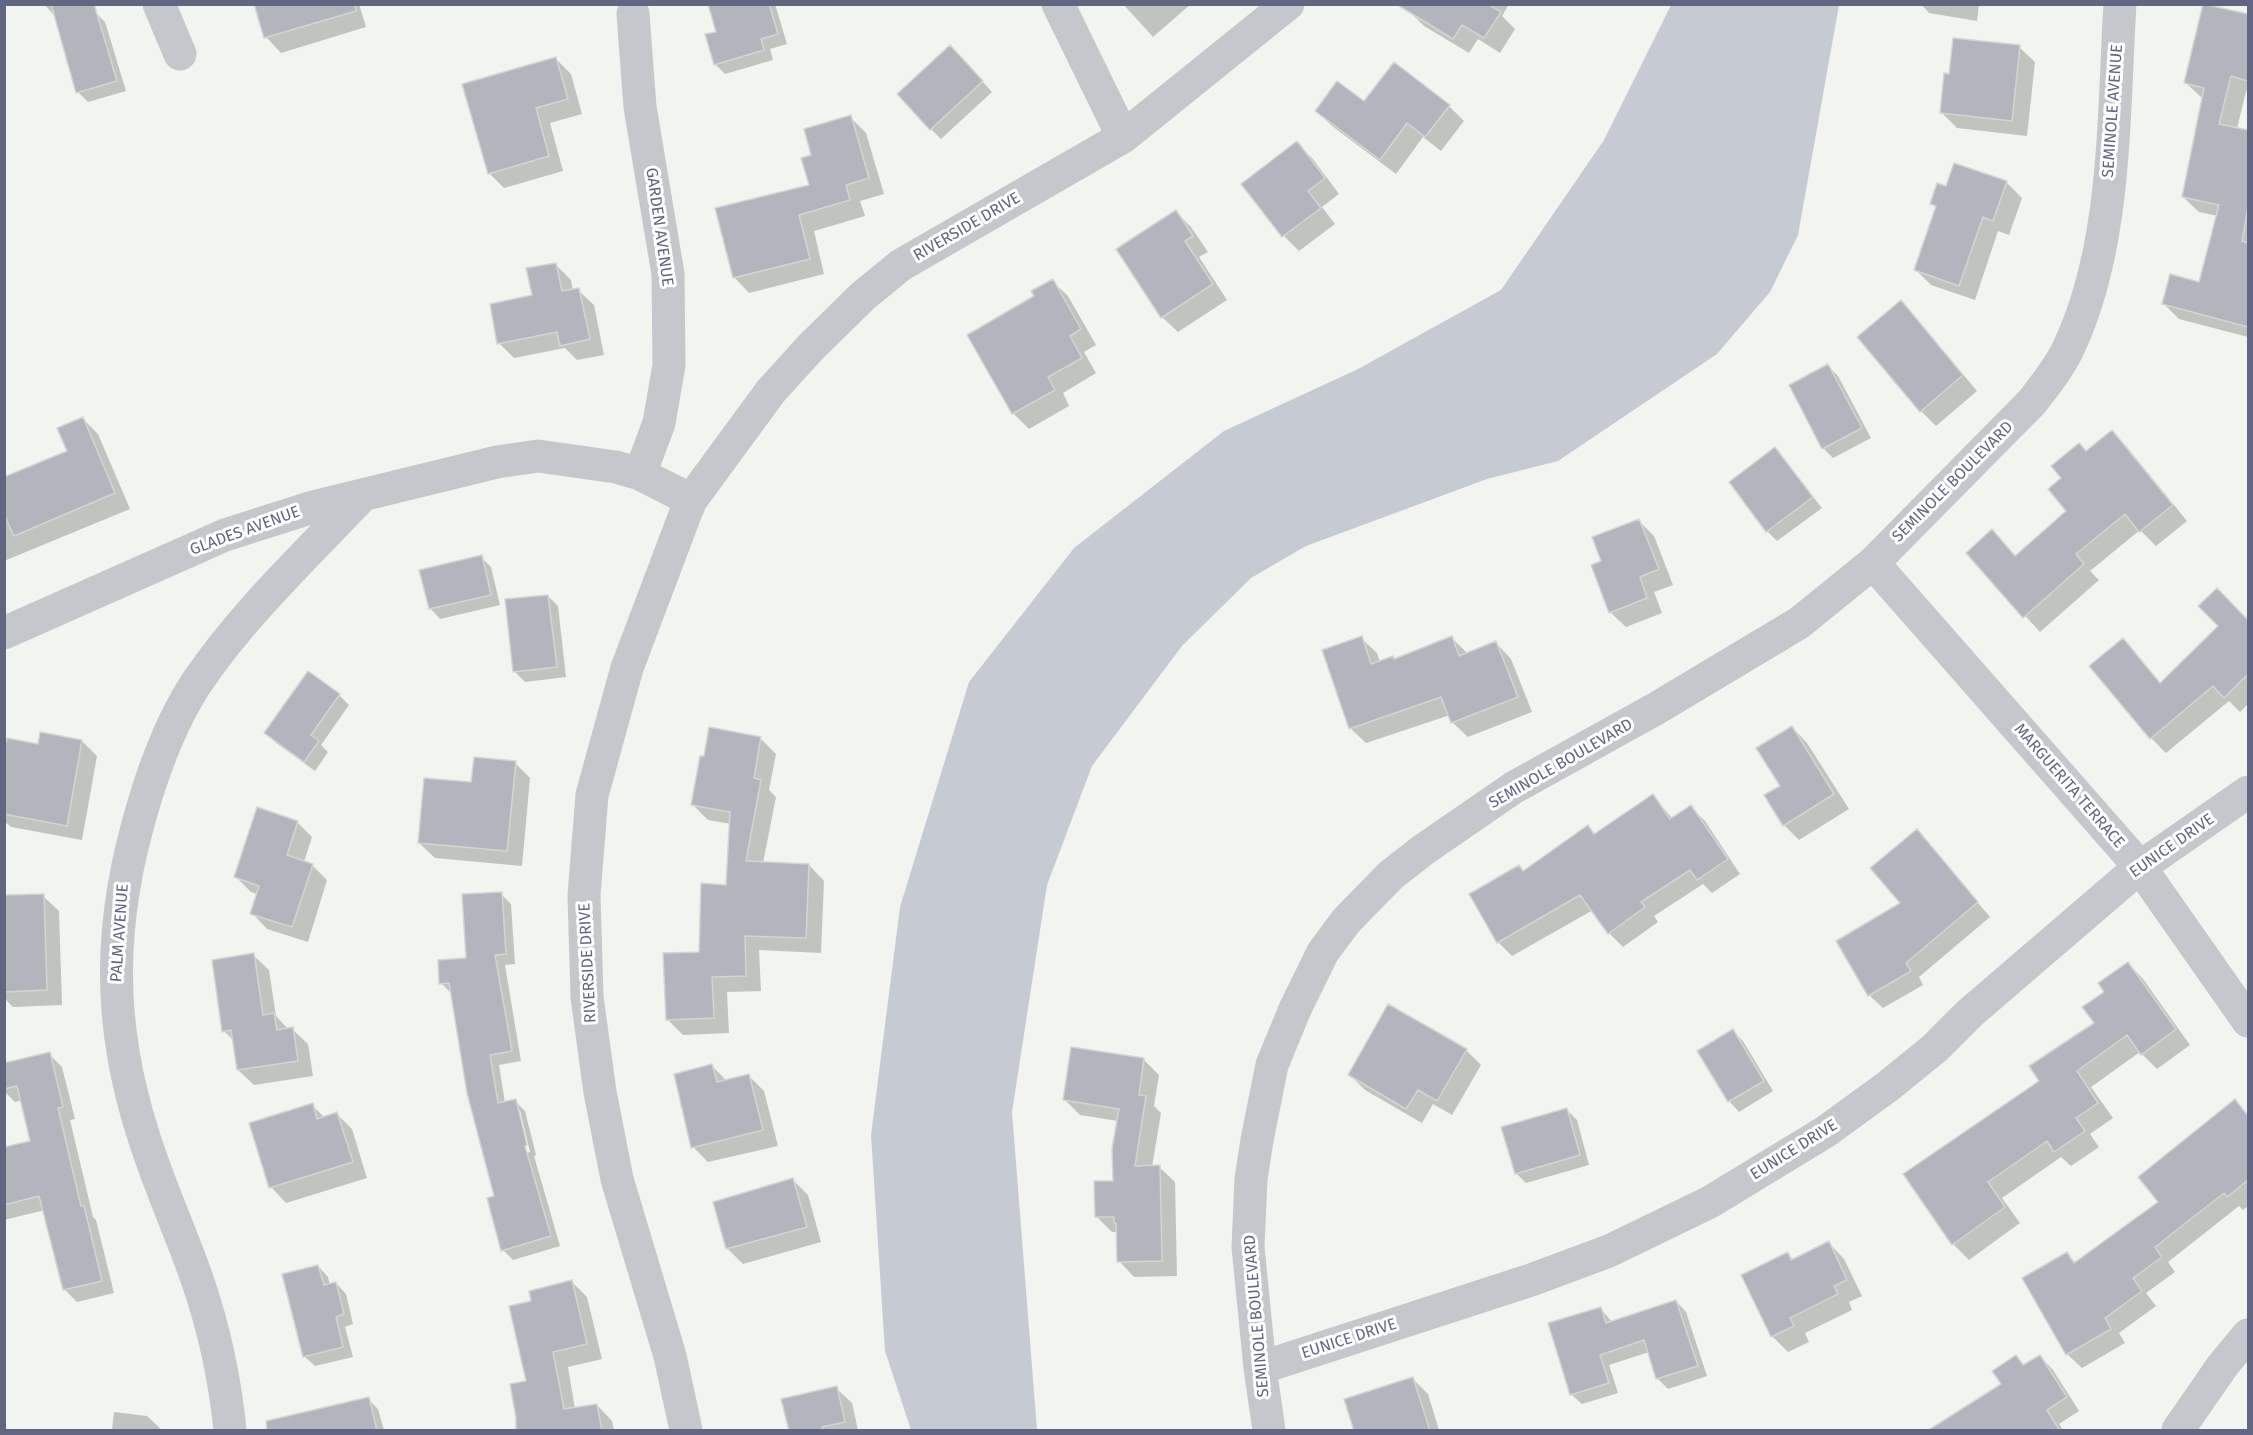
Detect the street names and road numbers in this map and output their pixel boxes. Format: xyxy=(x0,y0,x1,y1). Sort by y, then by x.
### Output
street label: SEMINOLE AVENUE xyxy=(2099,44,2127,178)
street label: GARDEN AVENUE xyxy=(641,167,677,287)
street label: RIVERSIDE DRIVE xyxy=(910,189,1024,265)
street label: SEMINOLE BOULEVARD xyxy=(1889,418,2017,546)
street label: GLADES AVENUE xyxy=(188,502,302,560)
street label: SEMINOLE BOULEVARD xyxy=(1486,715,1636,813)
street label: MARGUERITA TERRACE xyxy=(2010,720,2128,852)
street label: EUNICE DRIVE xyxy=(2126,810,2218,882)
street label: PALM AVENUE xyxy=(107,883,133,983)
street label: RIVERSIDE DRIVE xyxy=(575,903,601,1023)
street label: EUNICE DRIVE xyxy=(1747,1116,1841,1184)
street label: SEMINOLE BOULEVARD xyxy=(1240,1234,1274,1398)
street label: EUNICE DRIVE xyxy=(1299,1315,1399,1363)

